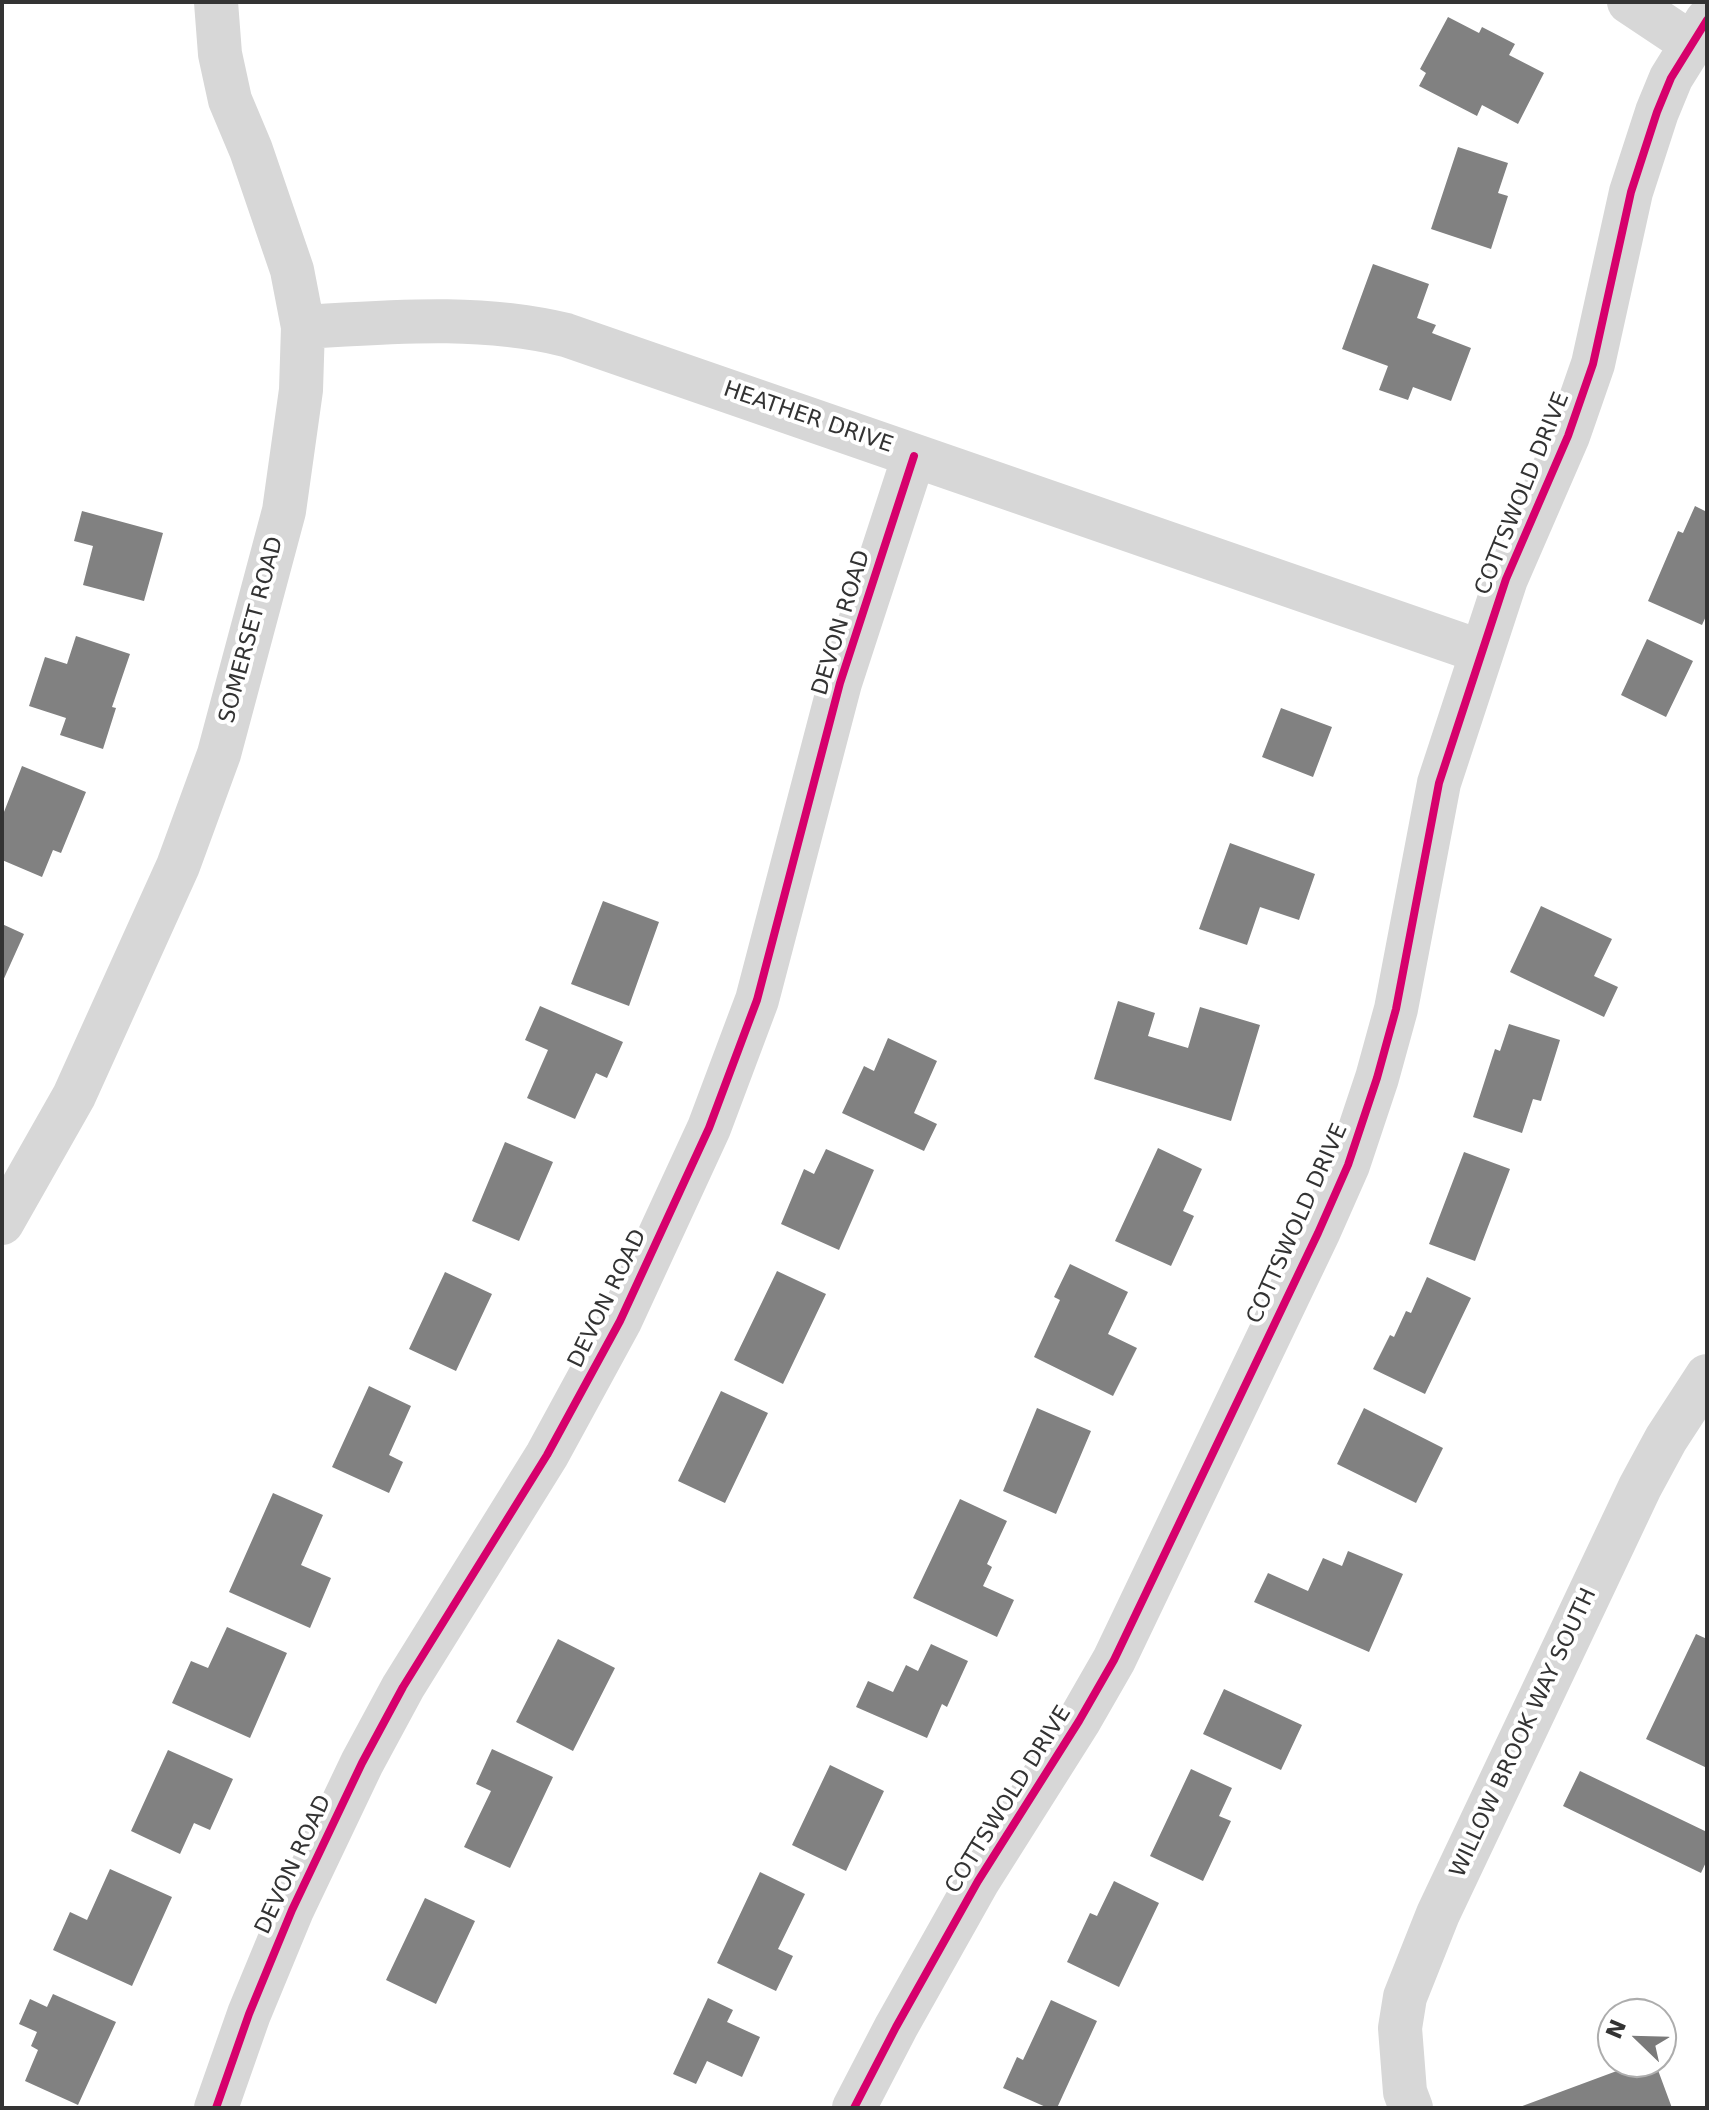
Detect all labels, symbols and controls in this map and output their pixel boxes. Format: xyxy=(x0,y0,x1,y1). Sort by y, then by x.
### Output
street label: HEATHER DRIVE xyxy=(720,377,896,459)
street label: COTTSWOLD DRIVE xyxy=(1470,389,1576,599)
street label: SOMERSET ROAD xyxy=(214,534,290,726)
street label: DEVON ROAD xyxy=(807,547,877,699)
street label: COTTSWOLD DRIVE xyxy=(1242,1120,1354,1328)
street label: DEVON ROAD xyxy=(563,1226,653,1372)
street label: WILLOW BROOK WAY SOUTH xyxy=(1445,1584,1603,1882)
street label: COTTSWOLD DRIVE xyxy=(941,1701,1077,1899)
street label: DEVON ROAD xyxy=(250,1791,338,1939)
north arrow xyxy=(1597,1998,1677,2078)
text: N xyxy=(1601,2016,1631,2043)

